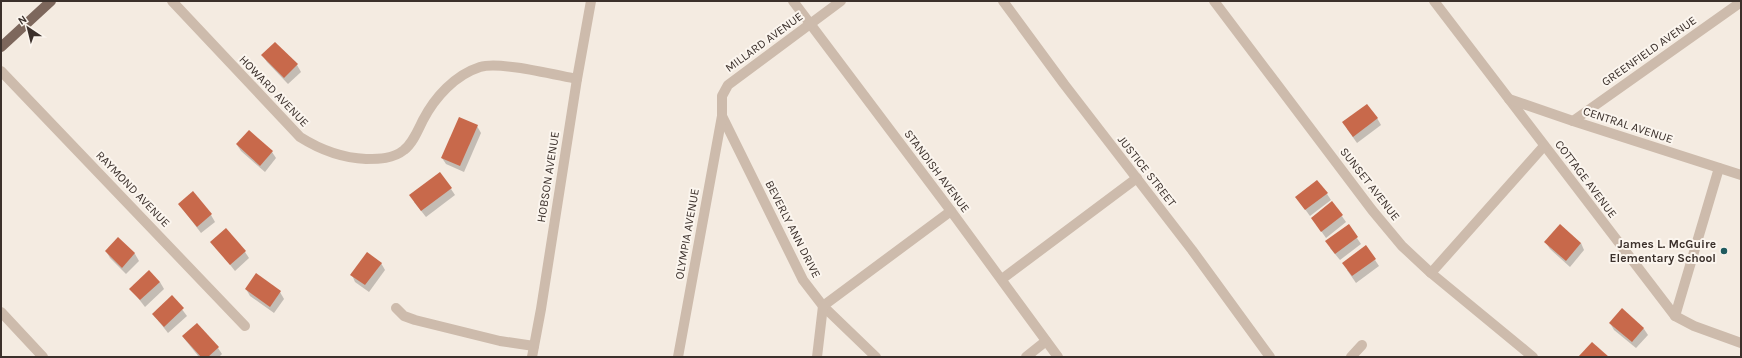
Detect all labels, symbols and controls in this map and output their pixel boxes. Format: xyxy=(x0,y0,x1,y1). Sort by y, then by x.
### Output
north arrow xyxy=(8,8,48,48)
street label: MILLARD AVENUE xyxy=(722,9,806,75)
text: N xyxy=(16,13,30,28)
street label: GREENFIELD AVENUE xyxy=(1599,13,1699,89)
street label: HOWARD AVENUE xyxy=(236,52,312,130)
street label: CENTRAL AVENUE xyxy=(1581,104,1675,146)
street label: STANDISH AVENUE xyxy=(901,127,973,215)
street label: HOBSON AVENUE xyxy=(534,130,562,224)
street label: JUSTICE STREET xyxy=(1115,133,1179,209)
street label: COTTAGE AVENUE xyxy=(1552,137,1620,221)
street label: SUNSET AVENUE xyxy=(1337,145,1403,223)
street label: RAYMOND AVENUE xyxy=(93,148,173,230)
street label: BEVERLY ANN DRIVE xyxy=(762,178,824,280)
street label: OLYMPIA AVENUE xyxy=(672,188,702,280)
place label: James L. McGuire Elementary School xyxy=(1609,237,1716,265)
marker: James L. McGuire Elementary School xyxy=(1719,246,1729,256)

